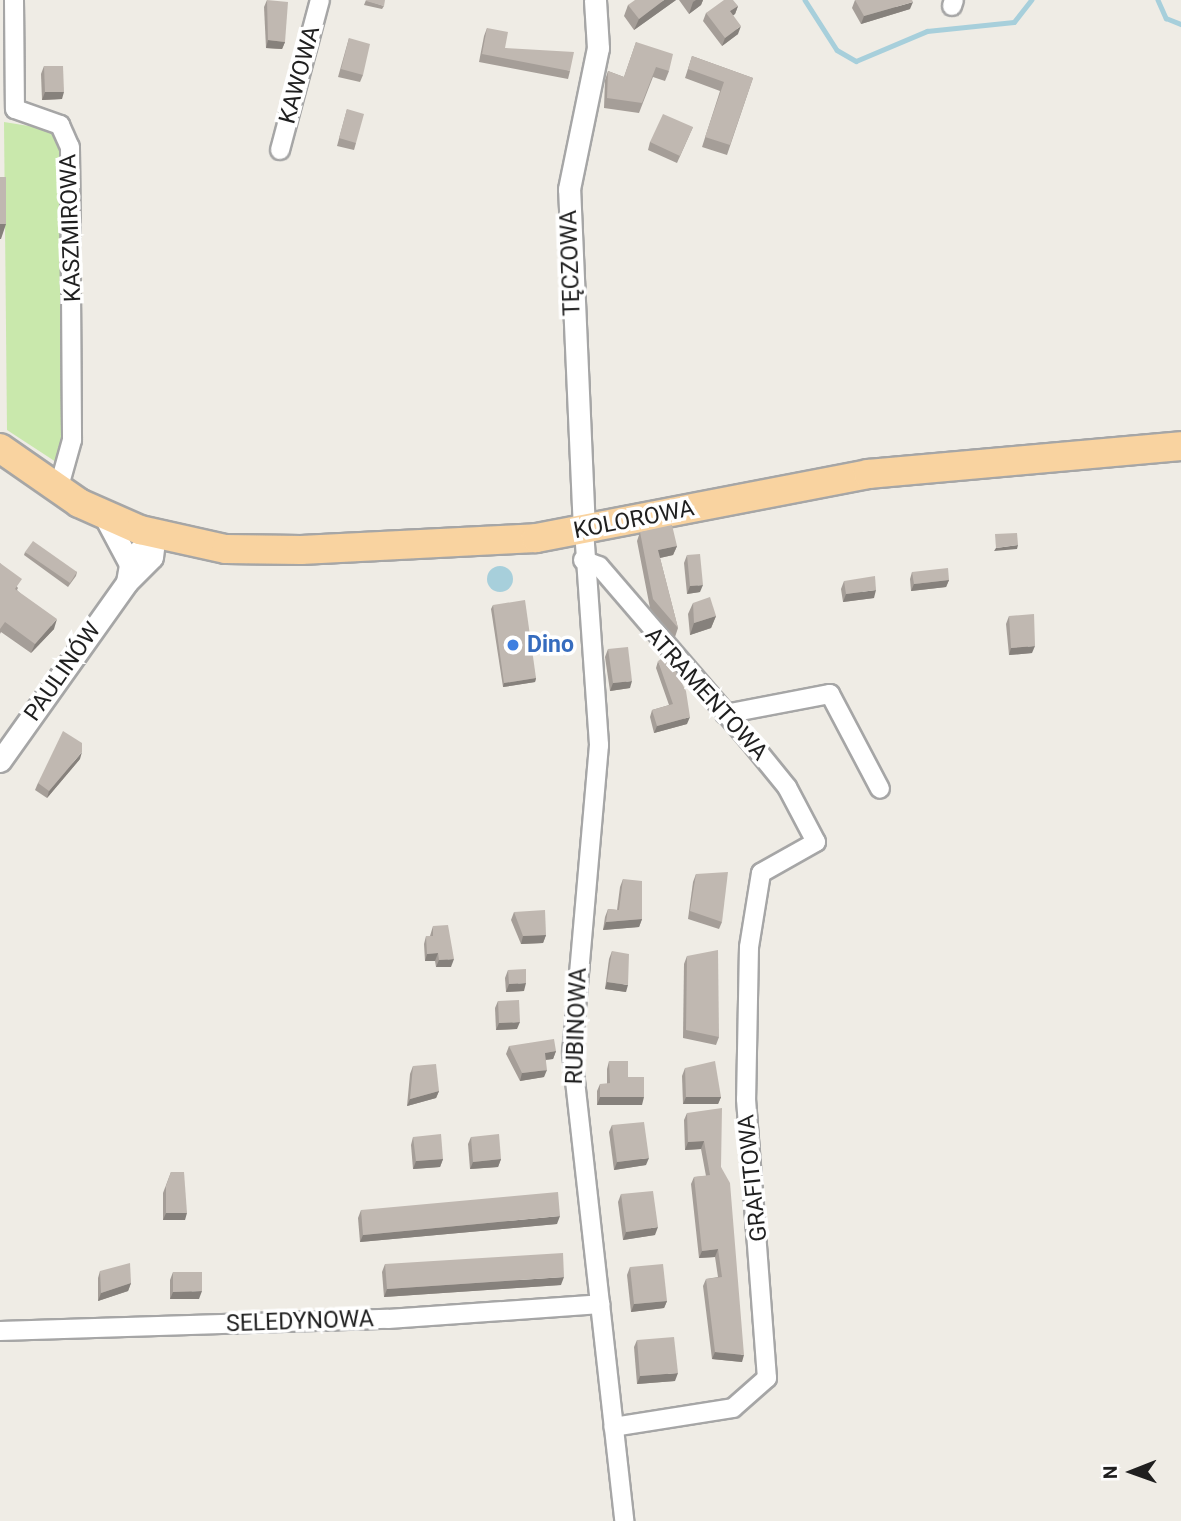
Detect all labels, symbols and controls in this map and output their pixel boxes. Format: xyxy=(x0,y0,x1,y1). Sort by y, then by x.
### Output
street label: KAWOWA xyxy=(274,23,326,127)
street label: KASZMIROWA xyxy=(55,153,87,303)
street label: TĘCZOWA xyxy=(555,210,587,316)
street label: KOLOROWA xyxy=(571,495,697,545)
street label: PAULINÓW xyxy=(19,617,107,727)
street label: ATRAMENTOWA xyxy=(639,622,773,766)
place label: Dino xyxy=(527,631,574,659)
marker: Dino xyxy=(505,637,521,653)
street label: RUBINOWA xyxy=(561,967,593,1085)
street label: GRAFITOWA xyxy=(733,1113,773,1243)
street label: SELEDYNOWA xyxy=(226,1306,374,1338)
north arrow xyxy=(1097,1437,1167,1507)
text: N xyxy=(1099,1465,1122,1479)

